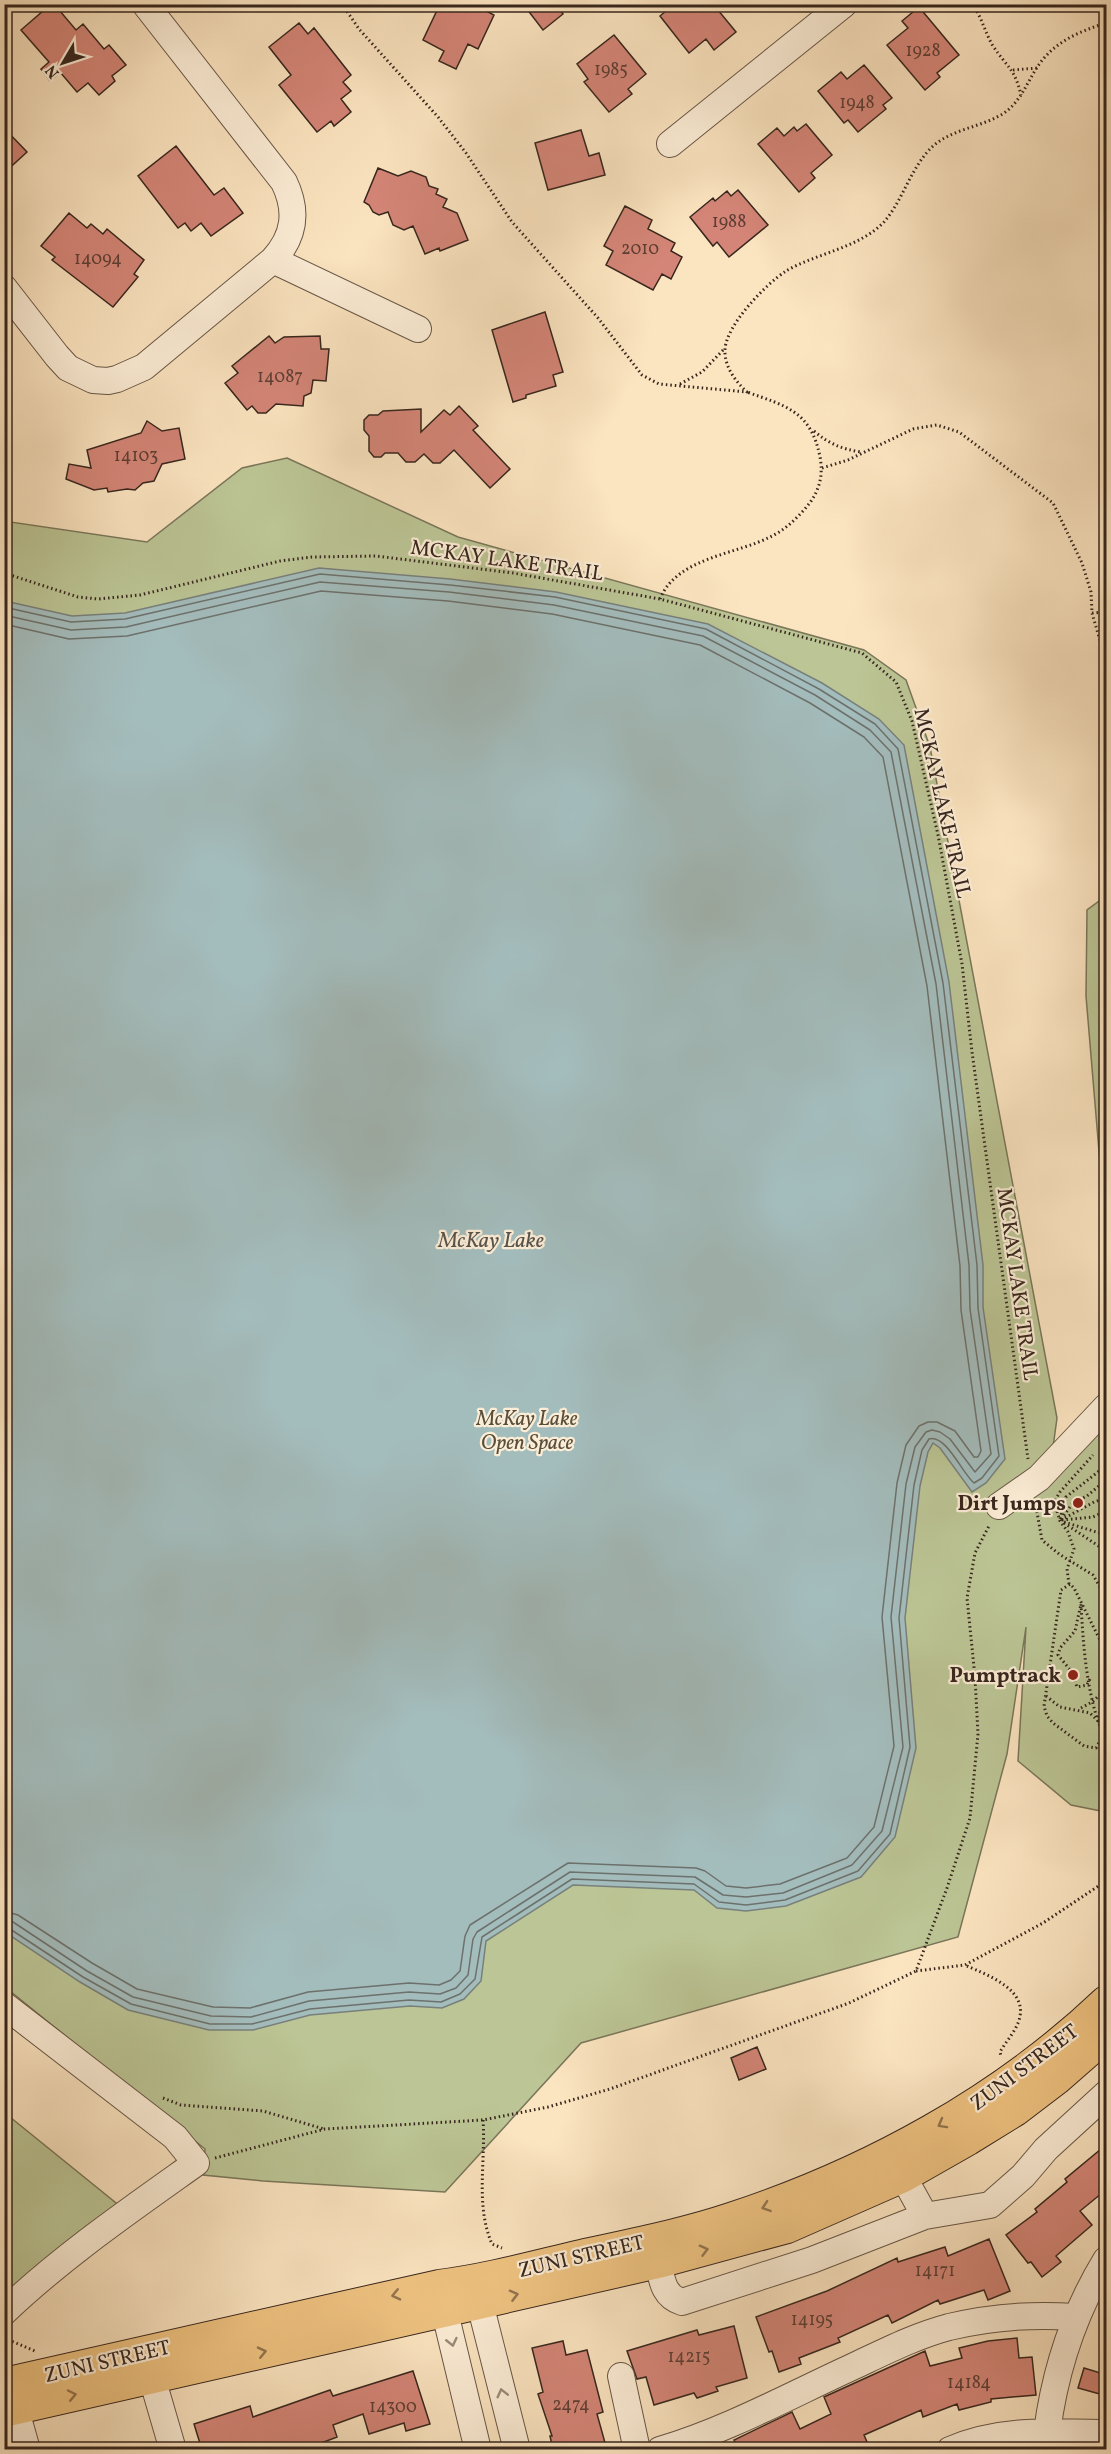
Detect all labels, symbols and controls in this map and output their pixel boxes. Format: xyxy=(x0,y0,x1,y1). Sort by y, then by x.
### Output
north arrow xyxy=(33,33,93,93)
house number: 1928 xyxy=(905,39,941,64)
house number: 1985 xyxy=(594,58,628,83)
text: N xyxy=(40,59,65,83)
house number: 1948 xyxy=(839,91,875,116)
house number: 1988 xyxy=(712,210,746,235)
house number: 2010 xyxy=(621,237,659,262)
house number: 14094 xyxy=(74,247,122,272)
house number: 14087 xyxy=(257,365,303,390)
house number: 14103 xyxy=(114,444,158,469)
street label: MCKAY LAKE TRAIL xyxy=(408,534,605,589)
street label: MCKAY LAKE TRAIL xyxy=(906,705,978,902)
street label: MCKAY LAKE TRAIL xyxy=(989,1186,1044,1383)
water label: McKay Lake xyxy=(437,1226,544,1257)
park label: McKay Lake Open Space xyxy=(476,1405,578,1458)
place label: Dirt Jumps xyxy=(957,1490,1066,1519)
marker: Dirt Jumps xyxy=(1071,1496,1085,1510)
place label: Pumptrack xyxy=(950,1662,1061,1691)
marker: Pumptrack xyxy=(1066,1668,1080,1682)
street label: ZUNI STREET xyxy=(965,2018,1085,2118)
one-way arrow xyxy=(937,2117,948,2128)
one-way arrow xyxy=(761,2200,772,2213)
street label: ZUNI STREET xyxy=(515,2229,647,2286)
one-way arrow xyxy=(699,2244,709,2257)
house number: 14171 xyxy=(915,2259,955,2284)
one-way arrow xyxy=(391,2288,401,2301)
one-way arrow xyxy=(509,2289,519,2302)
house number: 14195 xyxy=(791,2308,833,2333)
street label: ZUNI STREET xyxy=(41,2334,173,2391)
one-way arrow xyxy=(445,2337,458,2347)
house number: 14215 xyxy=(667,2345,711,2370)
one-way arrow xyxy=(257,2346,267,2359)
house number: 14184 xyxy=(947,2371,991,2396)
one-way arrow xyxy=(497,2388,510,2398)
one-way arrow xyxy=(67,2389,77,2402)
house number: 2474 xyxy=(552,2393,590,2418)
house number: 14300 xyxy=(369,2395,417,2420)

